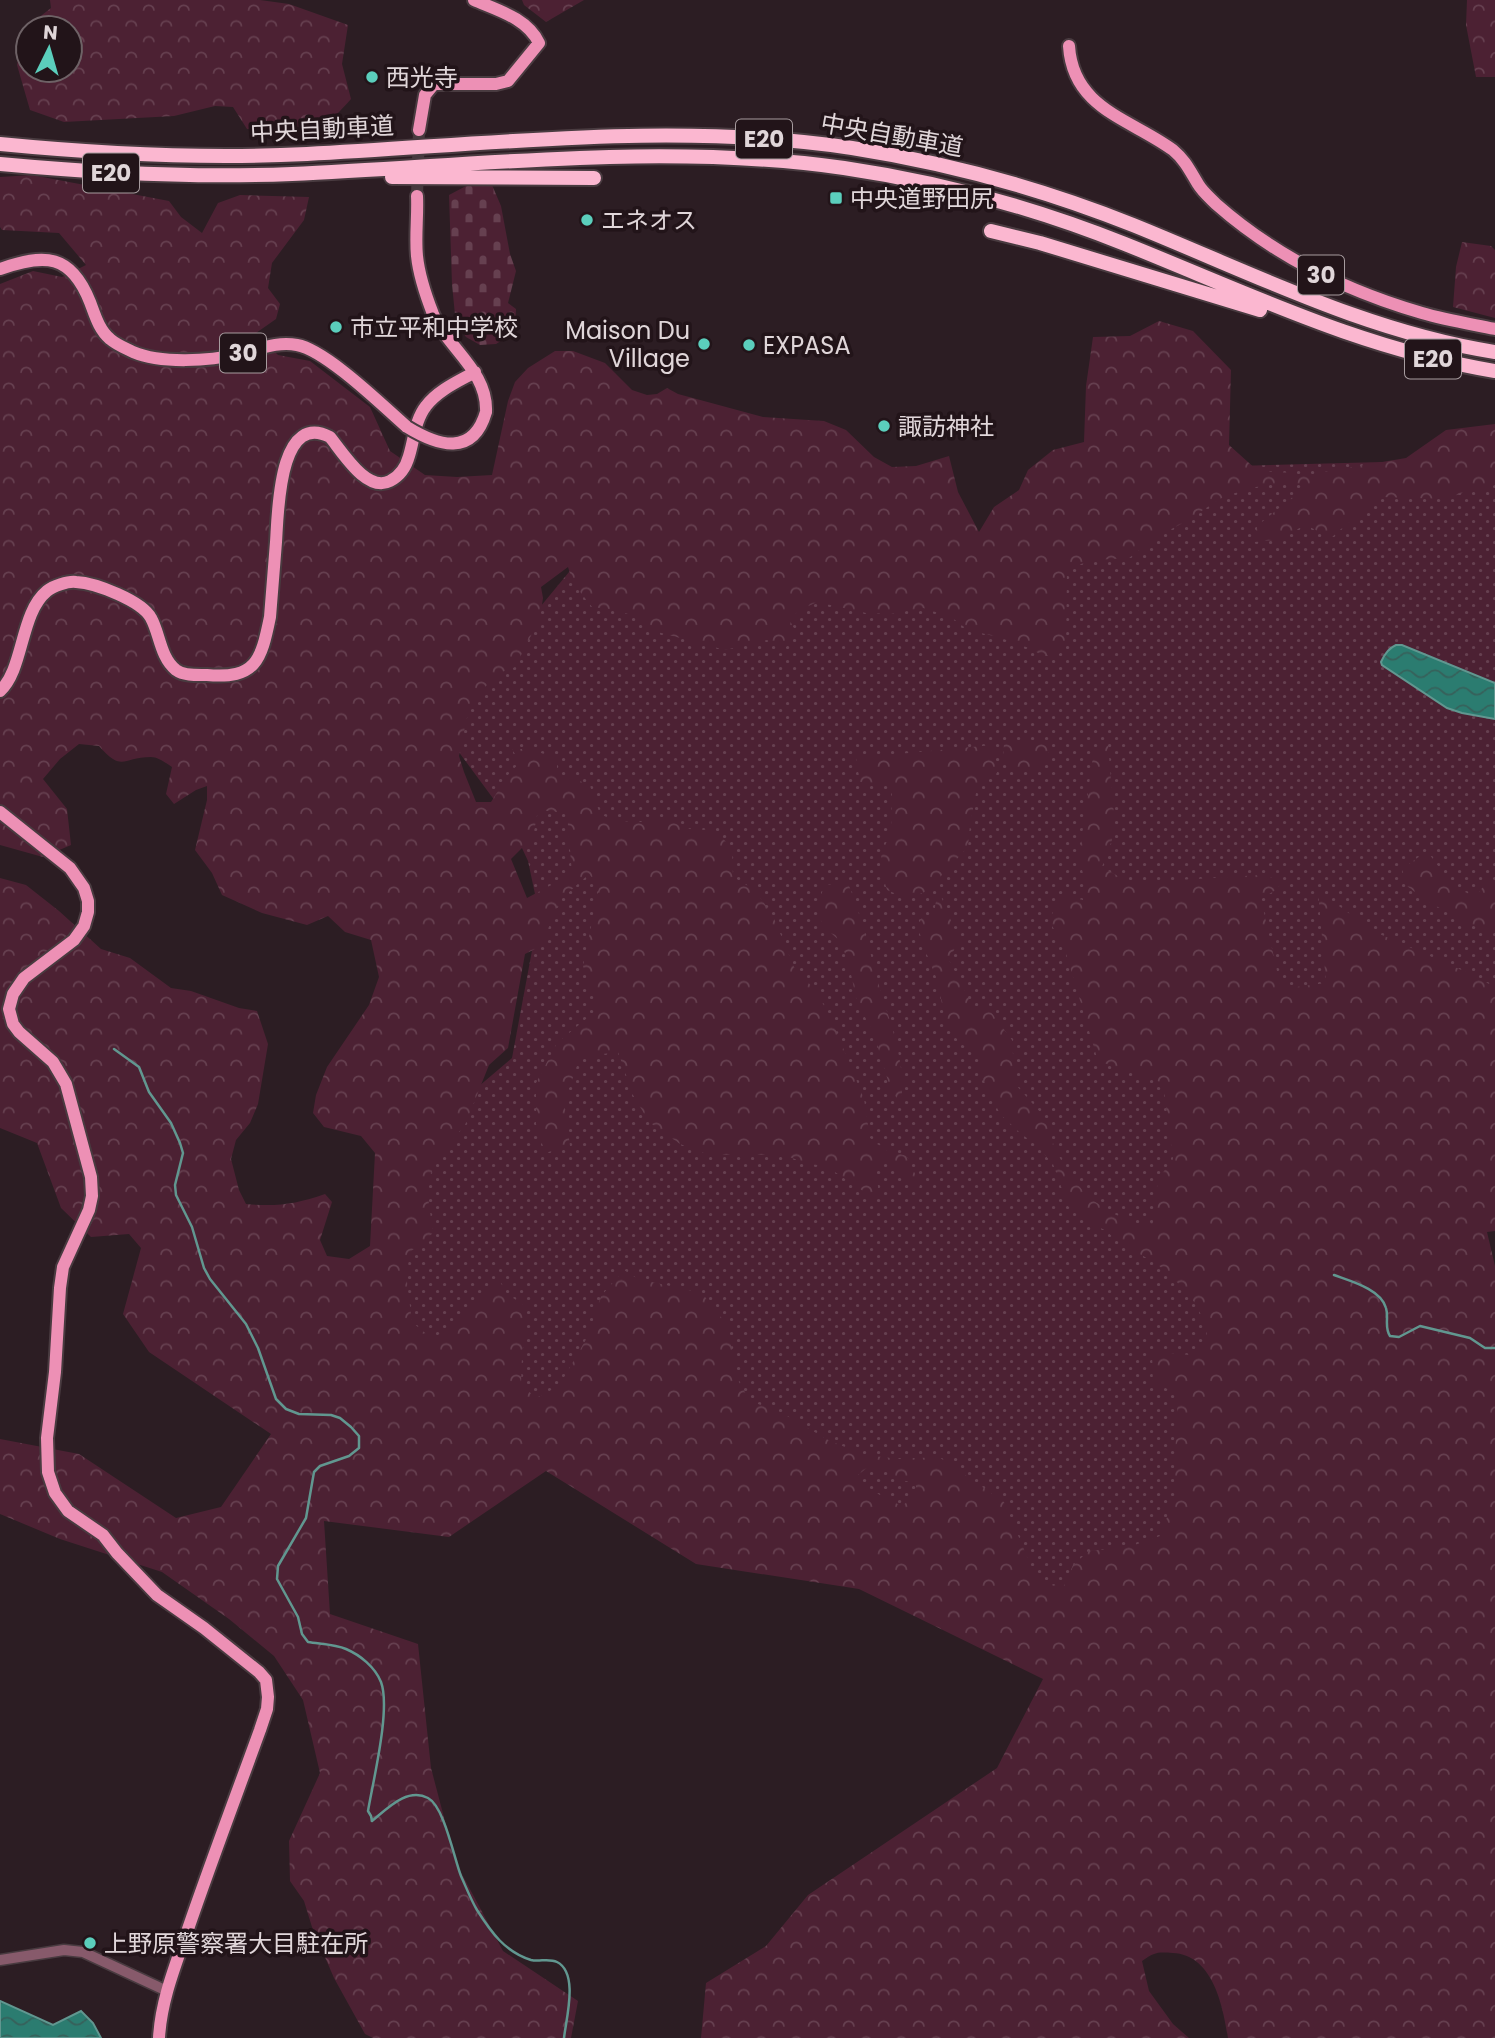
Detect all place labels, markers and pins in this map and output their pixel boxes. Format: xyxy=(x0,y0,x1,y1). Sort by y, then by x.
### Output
place label: 西光寺 xyxy=(386,61,458,94)
marker: 西光寺 xyxy=(364,69,380,85)
place label: 中央道野田尻 xyxy=(850,182,994,215)
marker: 中央道野田尻 xyxy=(828,190,844,206)
place label: エネオス xyxy=(601,204,697,237)
marker: エネオス xyxy=(579,212,595,228)
place label: 市立平和中学校 xyxy=(350,311,518,344)
place label: Maison Du Village xyxy=(565,314,690,375)
marker: 市立平和中学校 xyxy=(328,319,344,335)
place label: EXPASA xyxy=(763,329,851,362)
marker: Maison Du Village xyxy=(696,336,712,352)
marker: EXPASA xyxy=(741,337,757,353)
place label: 諏訪神社 xyxy=(898,410,994,443)
marker: 諏訪神社 xyxy=(876,418,892,434)
place label: 上野原警察署大目駐在所 xyxy=(104,1927,368,1960)
marker: 上野原警察署大目駐在所 xyxy=(82,1935,98,1951)

